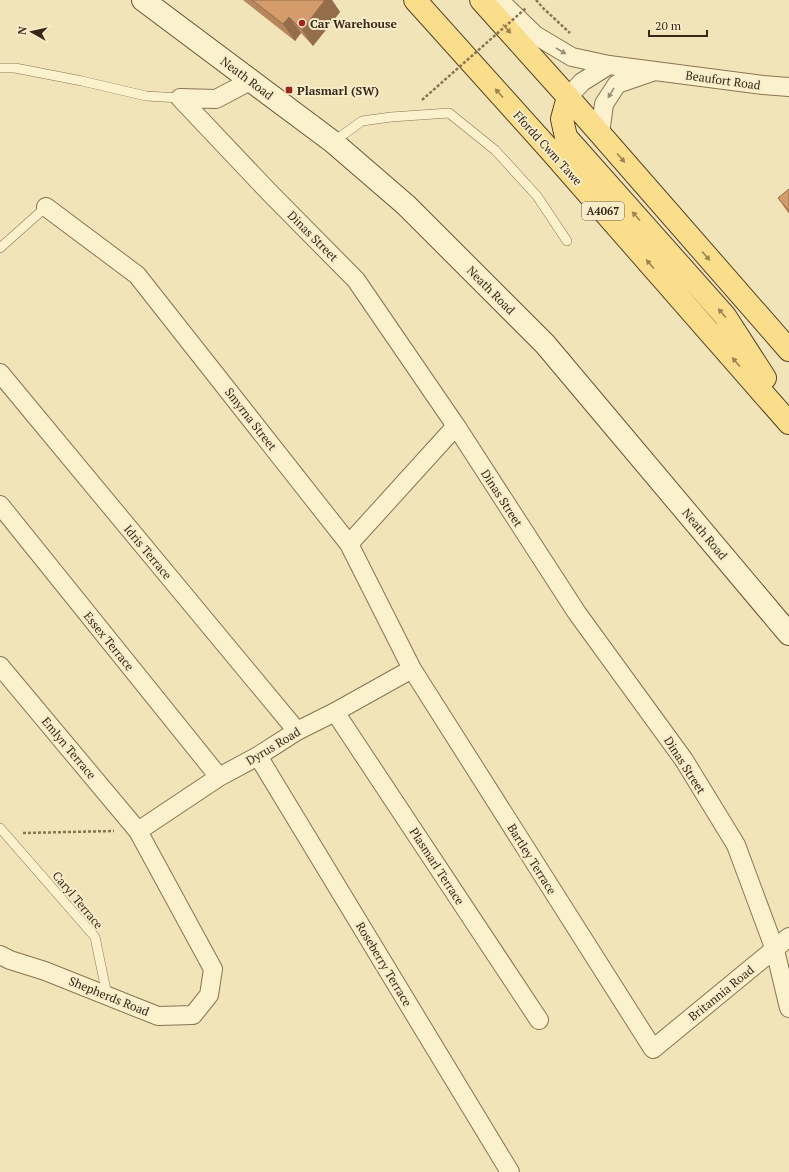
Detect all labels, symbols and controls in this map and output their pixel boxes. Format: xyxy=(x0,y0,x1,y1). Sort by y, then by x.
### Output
north arrow xyxy=(12,12,52,52)
scale bar xyxy=(649,12,707,38)
place label: Car Warehouse xyxy=(310,16,397,31)
marker: Car Warehouse xyxy=(297,18,307,28)
text: 20 m xyxy=(655,18,682,33)
one-way arrow xyxy=(502,24,511,34)
text: N xyxy=(15,25,30,36)
one-way arrow xyxy=(555,47,567,54)
street label: Neath Road xyxy=(218,53,277,103)
street label: Beaufort Road xyxy=(685,67,762,93)
place label: Plasmarl (SW) xyxy=(297,83,379,98)
marker: Plasmarl (SW) xyxy=(284,85,294,95)
one-way arrow xyxy=(608,87,615,99)
one-way arrow xyxy=(495,88,504,99)
street label: Ffordd Cwm Tawe xyxy=(511,108,585,188)
one-way arrow xyxy=(616,153,625,163)
road number: A4067 xyxy=(582,202,624,220)
street label: Dinas Street xyxy=(285,208,342,265)
one-way arrow xyxy=(631,211,640,221)
one-way arrow xyxy=(702,250,711,261)
one-way arrow xyxy=(646,260,655,269)
street label: Neath Road xyxy=(464,263,518,317)
one-way arrow xyxy=(717,308,726,319)
one-way arrow xyxy=(731,357,740,367)
street label: Smyrna Street xyxy=(222,385,281,454)
street label: Dinas Street xyxy=(478,466,526,530)
street label: Neath Road xyxy=(679,505,731,563)
street label: Idris Terrace xyxy=(121,522,175,582)
street label: Essex Terrace xyxy=(81,608,137,674)
street label: Emlyn Terrace xyxy=(39,714,99,782)
street label: Dyrus Road xyxy=(243,724,303,768)
street label: Dinas Street xyxy=(661,733,709,797)
street label: Bartley Terrace xyxy=(504,821,560,897)
street label: Plasmarl Terrace xyxy=(406,825,468,907)
street label: Caryl Terrace xyxy=(50,868,106,932)
street label: Roseberry Terrace xyxy=(353,919,415,1009)
street label: Britannia Road xyxy=(685,962,757,1024)
street label: Shepherds Road xyxy=(67,973,152,1019)

